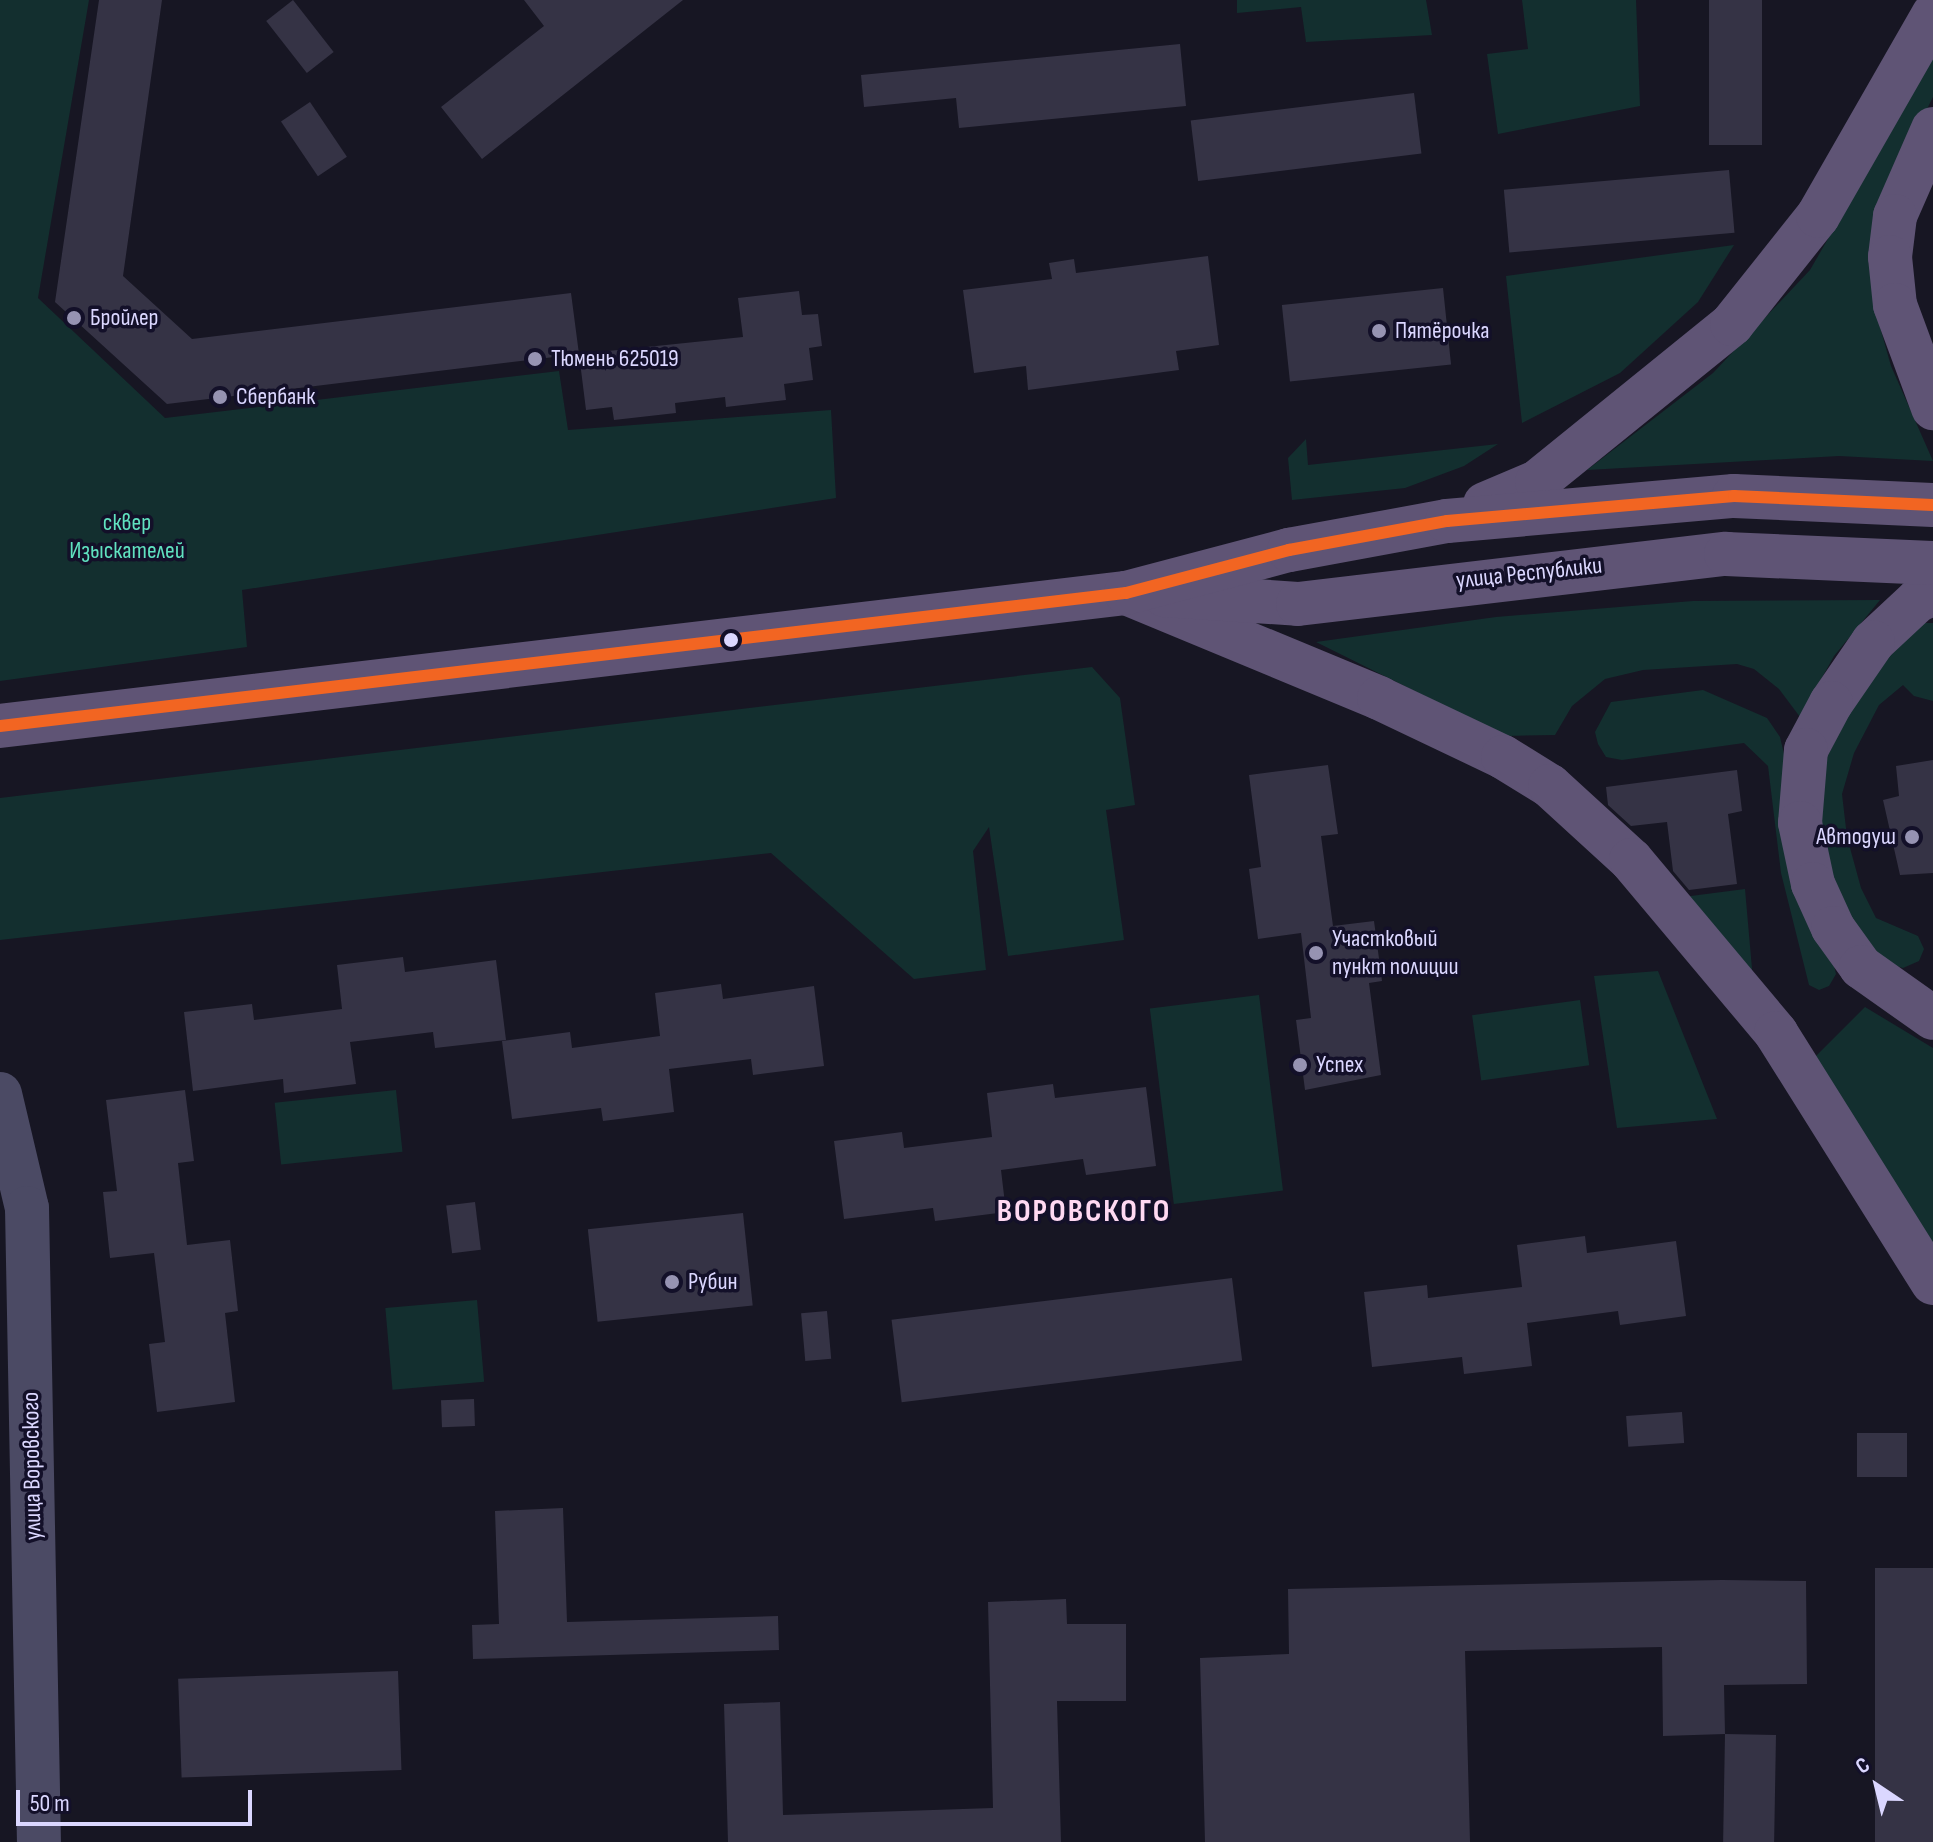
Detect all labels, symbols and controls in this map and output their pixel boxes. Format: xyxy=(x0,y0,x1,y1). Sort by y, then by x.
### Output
place label: Бройлер xyxy=(90,304,159,332)
marker: Бройлер xyxy=(65,309,83,327)
place label: Пятёрочка xyxy=(1395,317,1489,345)
marker: Пятёрочка xyxy=(1370,322,1388,340)
place label: Тюмень 625019 xyxy=(551,345,679,373)
marker: Тюмень 625019 xyxy=(526,350,544,368)
place label: Сбербанк xyxy=(236,383,315,411)
marker: Сбербанк xyxy=(211,388,229,406)
park label: сквер Изыскателей xyxy=(69,509,185,565)
street label: улица Республики xyxy=(1455,551,1603,595)
unlabelled marker xyxy=(723,632,739,648)
place label: Автодуш xyxy=(1816,823,1896,851)
marker: Автодуш xyxy=(1903,828,1921,846)
place label: Участковый пункт полиции xyxy=(1332,925,1459,981)
marker: Участковый пункт полиции xyxy=(1307,944,1325,962)
place label: Успех xyxy=(1316,1051,1363,1079)
marker: Успех xyxy=(1291,1056,1309,1074)
district label: ВОРОВСКОГО xyxy=(997,1193,1171,1231)
place label: Рубин xyxy=(688,1268,737,1296)
marker: Рубин xyxy=(663,1273,681,1291)
street label: улица Воровского xyxy=(16,1392,48,1540)
north arrow xyxy=(1837,1746,1917,1826)
text: С xyxy=(1851,1752,1875,1780)
scale bar xyxy=(20,1774,256,1824)
text: 50 m xyxy=(30,1789,70,1818)

